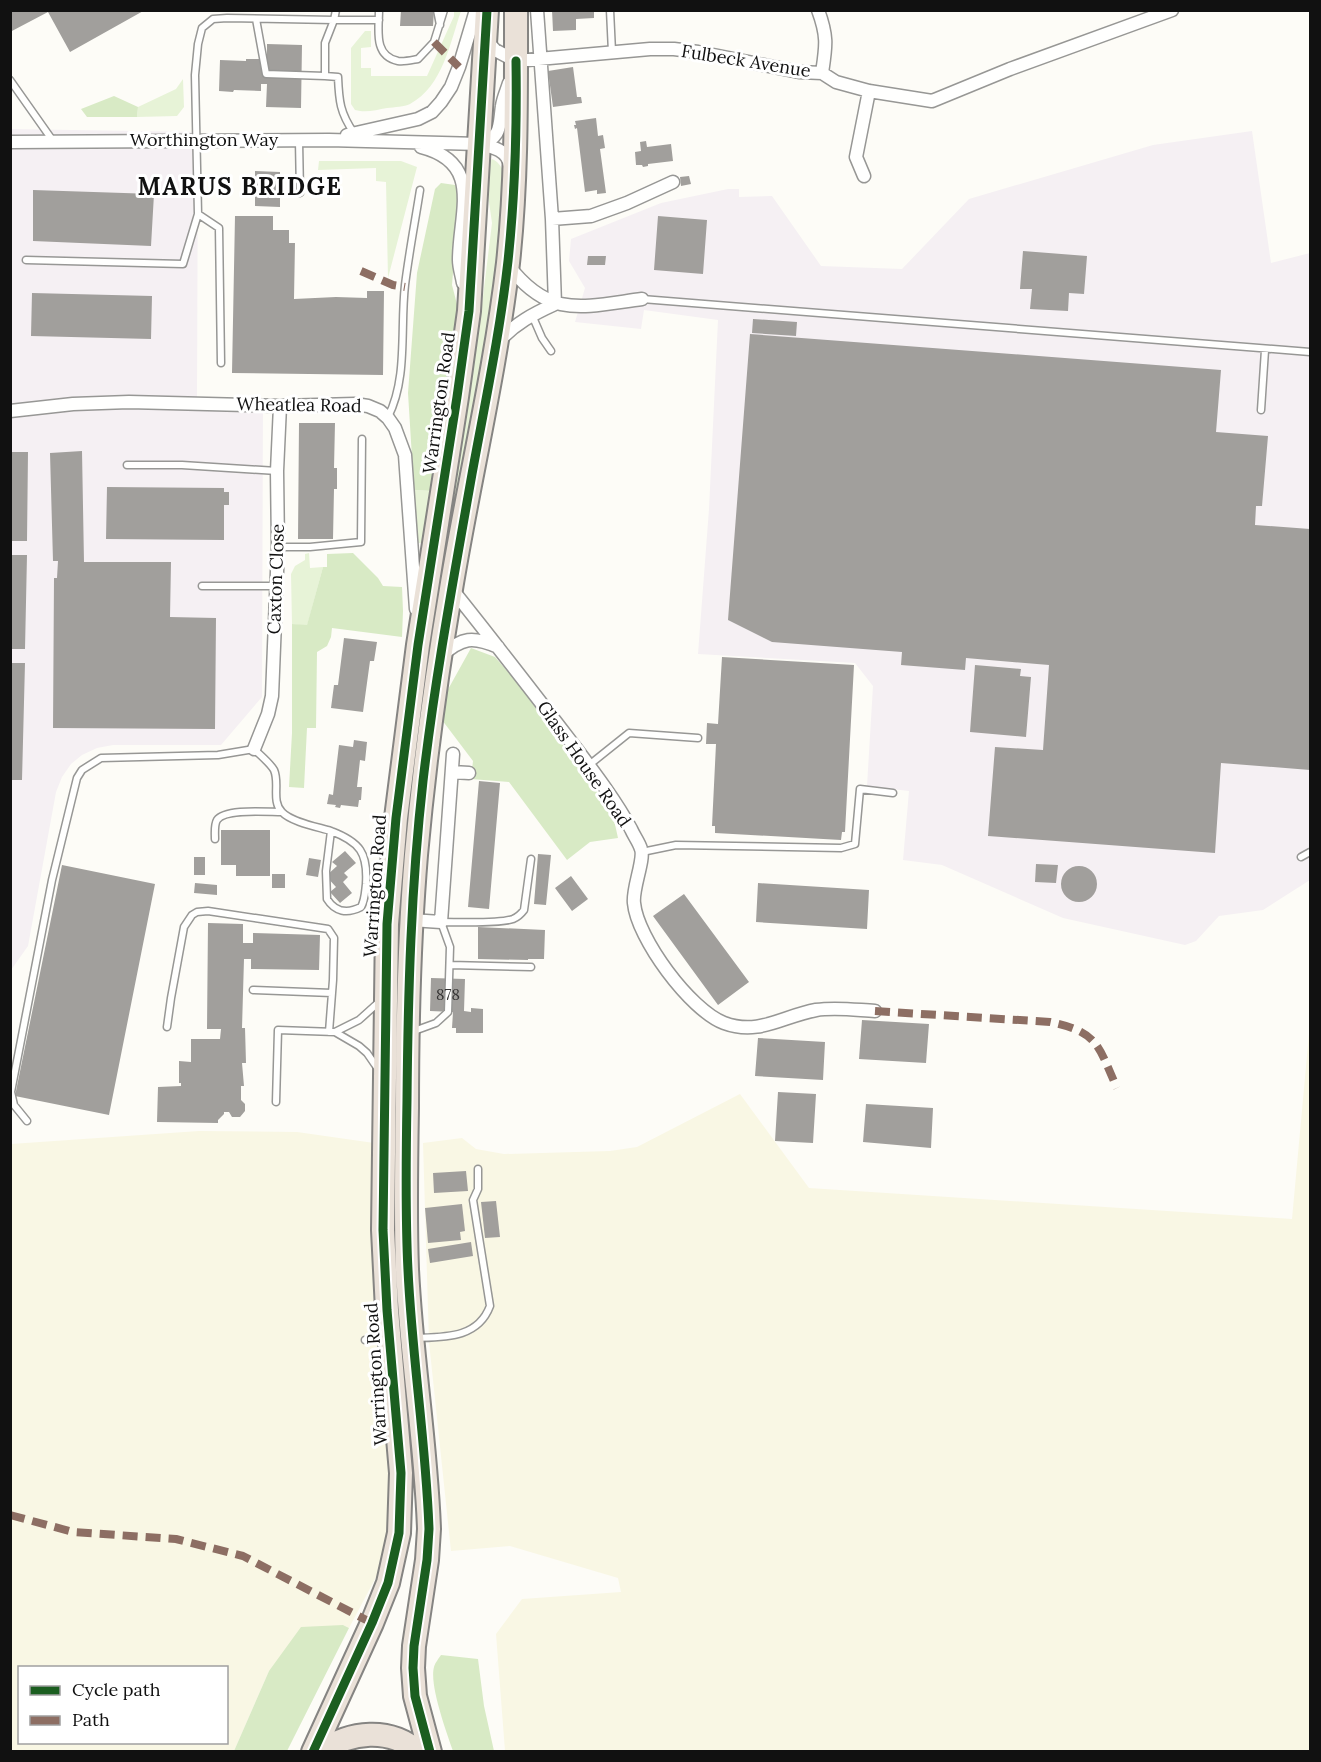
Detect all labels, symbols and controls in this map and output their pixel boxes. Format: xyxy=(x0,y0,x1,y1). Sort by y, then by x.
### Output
street label: Fulbeck Avenue xyxy=(680,39,813,82)
street label: Worthington Way xyxy=(130,128,279,151)
district label: MARUS BRIDGE xyxy=(137,171,343,202)
street label: Warrington Road xyxy=(417,330,460,475)
street label: Wheatlea Road xyxy=(236,392,362,417)
street label: Caxton Close xyxy=(262,523,289,635)
street label: Glass House Road xyxy=(532,696,637,831)
street label: Warrington Road xyxy=(358,814,391,958)
house number: 878 xyxy=(436,985,460,1004)
street label: Warrington Road xyxy=(359,1302,392,1446)
legend xyxy=(18,1666,228,1744)
text: Cycle path xyxy=(72,1678,161,1701)
text: Path xyxy=(72,1708,110,1731)

